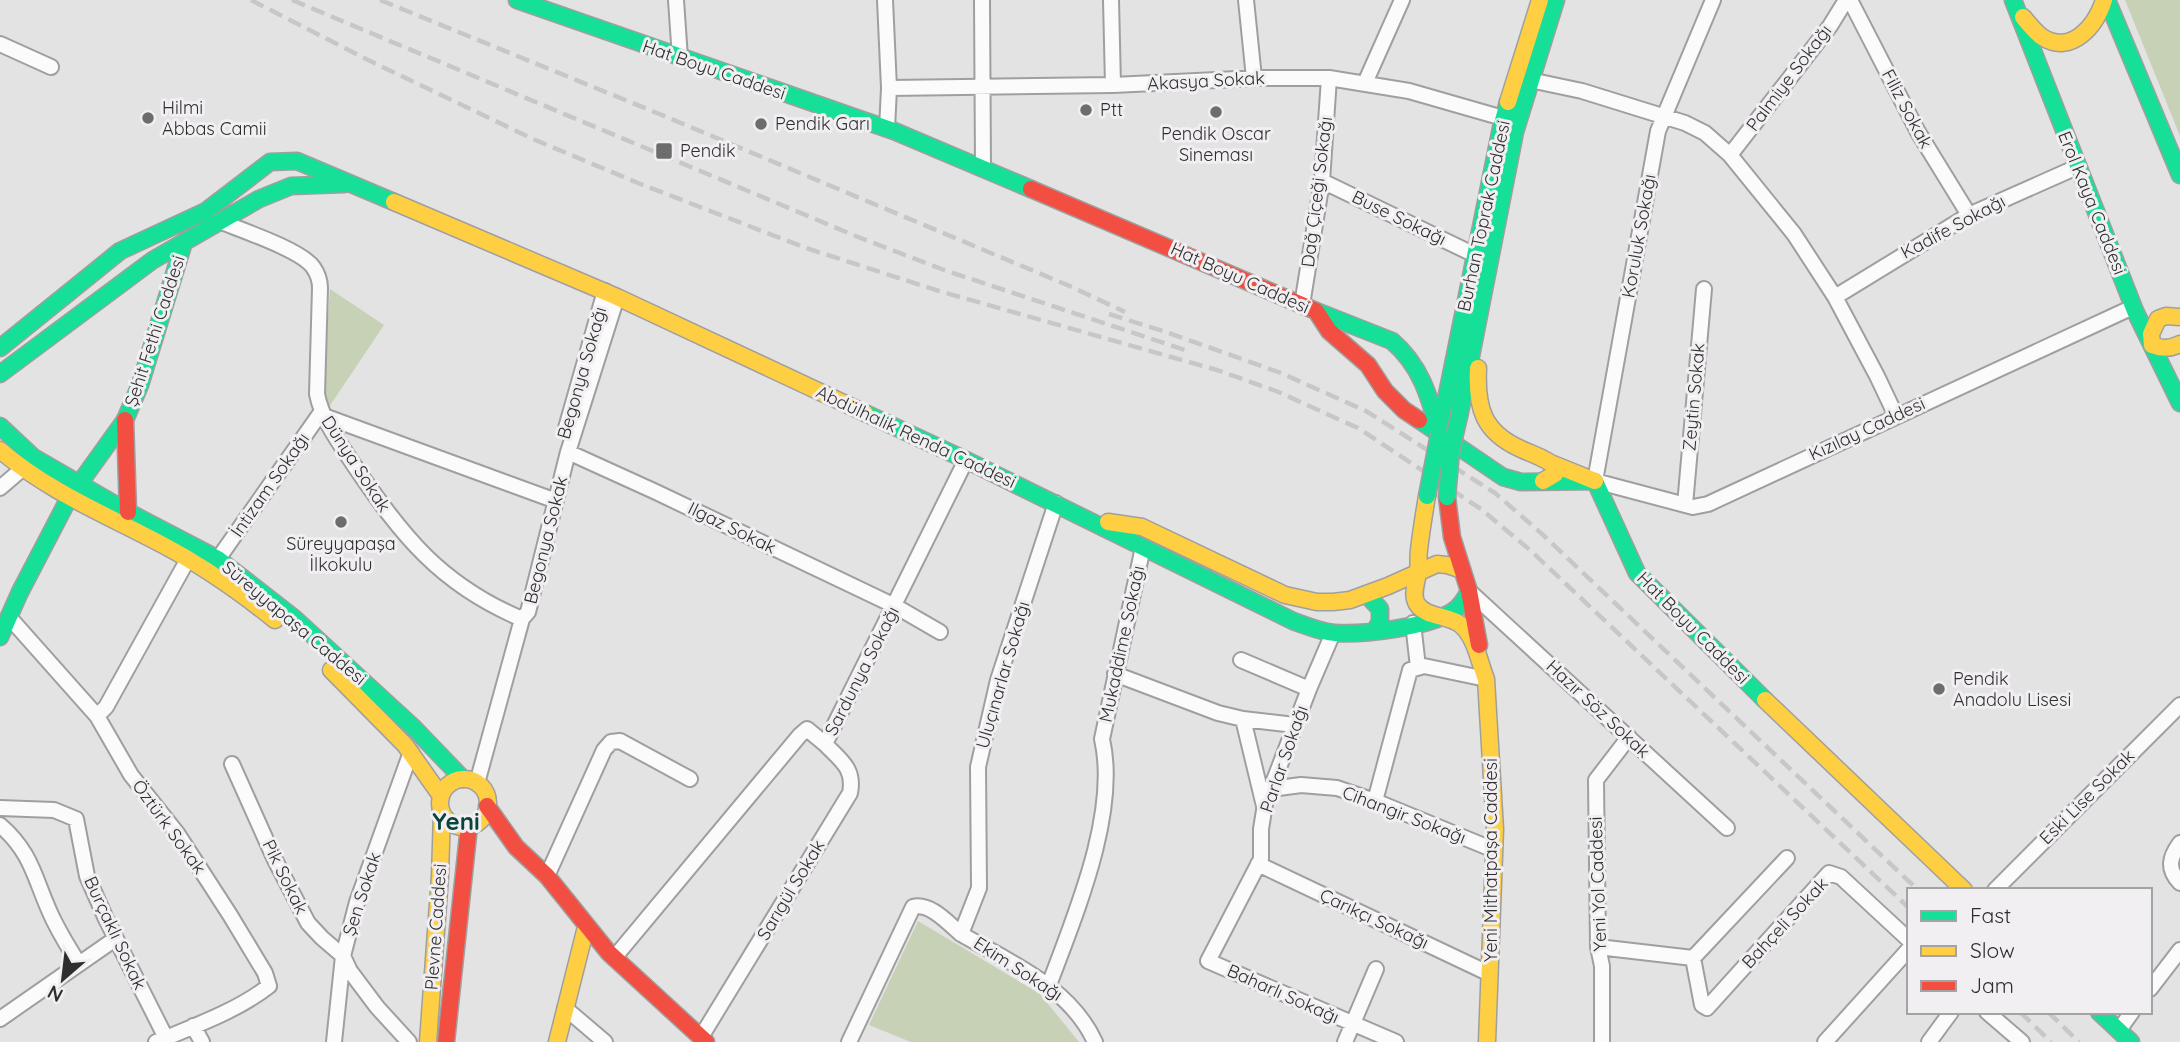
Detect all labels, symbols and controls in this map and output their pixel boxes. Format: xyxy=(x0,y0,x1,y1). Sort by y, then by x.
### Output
street label: Palmiye Sokağı xyxy=(1741,20,1836,136)
street label: Hat Boyu Caddesi xyxy=(640,34,789,105)
street label: Filiz Sokak xyxy=(1877,65,1938,152)
street label: Akasya Sokak xyxy=(1147,66,1265,95)
place label: Hilmi Abbas Camii xyxy=(162,96,267,140)
place label: Ptt xyxy=(1100,98,1123,121)
marker: Ptt xyxy=(1078,102,1094,118)
marker: Pendik Oscar Sineması xyxy=(1208,104,1224,120)
marker: Hilmi Abbas Camii xyxy=(140,110,156,126)
place label: Pendik Garı xyxy=(775,112,870,135)
street label: Dağ Çiçeği Sokağı xyxy=(1296,115,1337,269)
marker: Pendik Garı xyxy=(753,116,769,132)
street label: Burhan Toprak Caddesi xyxy=(1452,118,1515,314)
place label: Pendik Oscar Sineması xyxy=(1161,122,1271,166)
street label: Erol Kaya Caddesi xyxy=(2053,128,2132,278)
place label: Pendik xyxy=(680,139,736,162)
marker: Pendik xyxy=(654,141,674,161)
street label: Koruluk Sokağı xyxy=(1616,172,1661,300)
street label: Buse Sokağı xyxy=(1348,185,1450,250)
street label: Kadife Sokağı xyxy=(1896,189,2009,264)
street label: Hat Boyu Caddesi xyxy=(1167,237,1313,319)
street label: Şehit Fethi Caddesi xyxy=(119,252,190,409)
street label: Begonya Sokağı xyxy=(552,304,611,442)
street label: Zeytin Sokak xyxy=(1677,342,1710,452)
street label: Abdülhalik Renda Caddesi xyxy=(813,380,1020,493)
street label: Kızılay Caddesi xyxy=(1805,392,1929,466)
street label: Dünya Sokak xyxy=(317,411,396,516)
street label: İntizam Sokağı xyxy=(225,428,314,541)
street label: Begonya Sokak xyxy=(519,474,573,606)
street label: Ilgaz Sokak xyxy=(684,496,780,559)
marker: Süreyyapaşa İlkokulu xyxy=(333,514,349,530)
place label: Süreyyapaşa İlkokulu xyxy=(286,532,396,576)
street label: Süreyyapaşa Caddesi xyxy=(217,556,371,690)
street label: Mukaddime Sokağı xyxy=(1094,564,1149,724)
street label: Hat Boyu Caddesi xyxy=(1632,567,1754,689)
street label: Uluçınarlar Sokağı xyxy=(971,599,1035,751)
street label: Sardunya Sokağı xyxy=(819,602,904,739)
street label: Hazır Söz Sokak xyxy=(1542,655,1655,763)
place label: Pendik Anadolu Lisesi xyxy=(1953,667,2071,711)
marker: Pendik Anadolu Lisesi xyxy=(1931,681,1947,697)
street label: Parlar Sokağı xyxy=(1254,702,1313,815)
street label: Eski Lise Sokak xyxy=(2034,744,2139,849)
street label: Yeni Mithatpaşa Caddesi xyxy=(1479,758,1502,962)
street label: Öztürk Sokak xyxy=(127,775,211,878)
street label: Cihangir Sokağı xyxy=(1339,780,1469,849)
district label: Yeni xyxy=(432,806,480,836)
street label: Yeni Yol Caddesi xyxy=(1584,816,1611,952)
street label: Sarıgül Sokak xyxy=(752,835,830,944)
street label: Pik Sokak xyxy=(258,836,313,918)
street label: Şen Sokak xyxy=(337,849,386,939)
street label: Plevne Caddesi xyxy=(420,863,451,991)
street label: Burçaklı Sokak xyxy=(79,872,152,993)
street label: Bahçeli Sokak xyxy=(1737,872,1833,973)
street label: Çarıkçı Sokağı xyxy=(1316,883,1432,954)
legend xyxy=(1907,888,2152,1014)
text: Fast xyxy=(1970,902,2011,928)
street label: Ekim Sokağı xyxy=(969,931,1067,1006)
text: Slow xyxy=(1970,937,2015,963)
north arrow xyxy=(28,944,98,1014)
street label: Baharlı Sokağı xyxy=(1224,959,1343,1028)
text: Jam xyxy=(1970,972,2014,998)
text: N xyxy=(43,980,67,1008)

